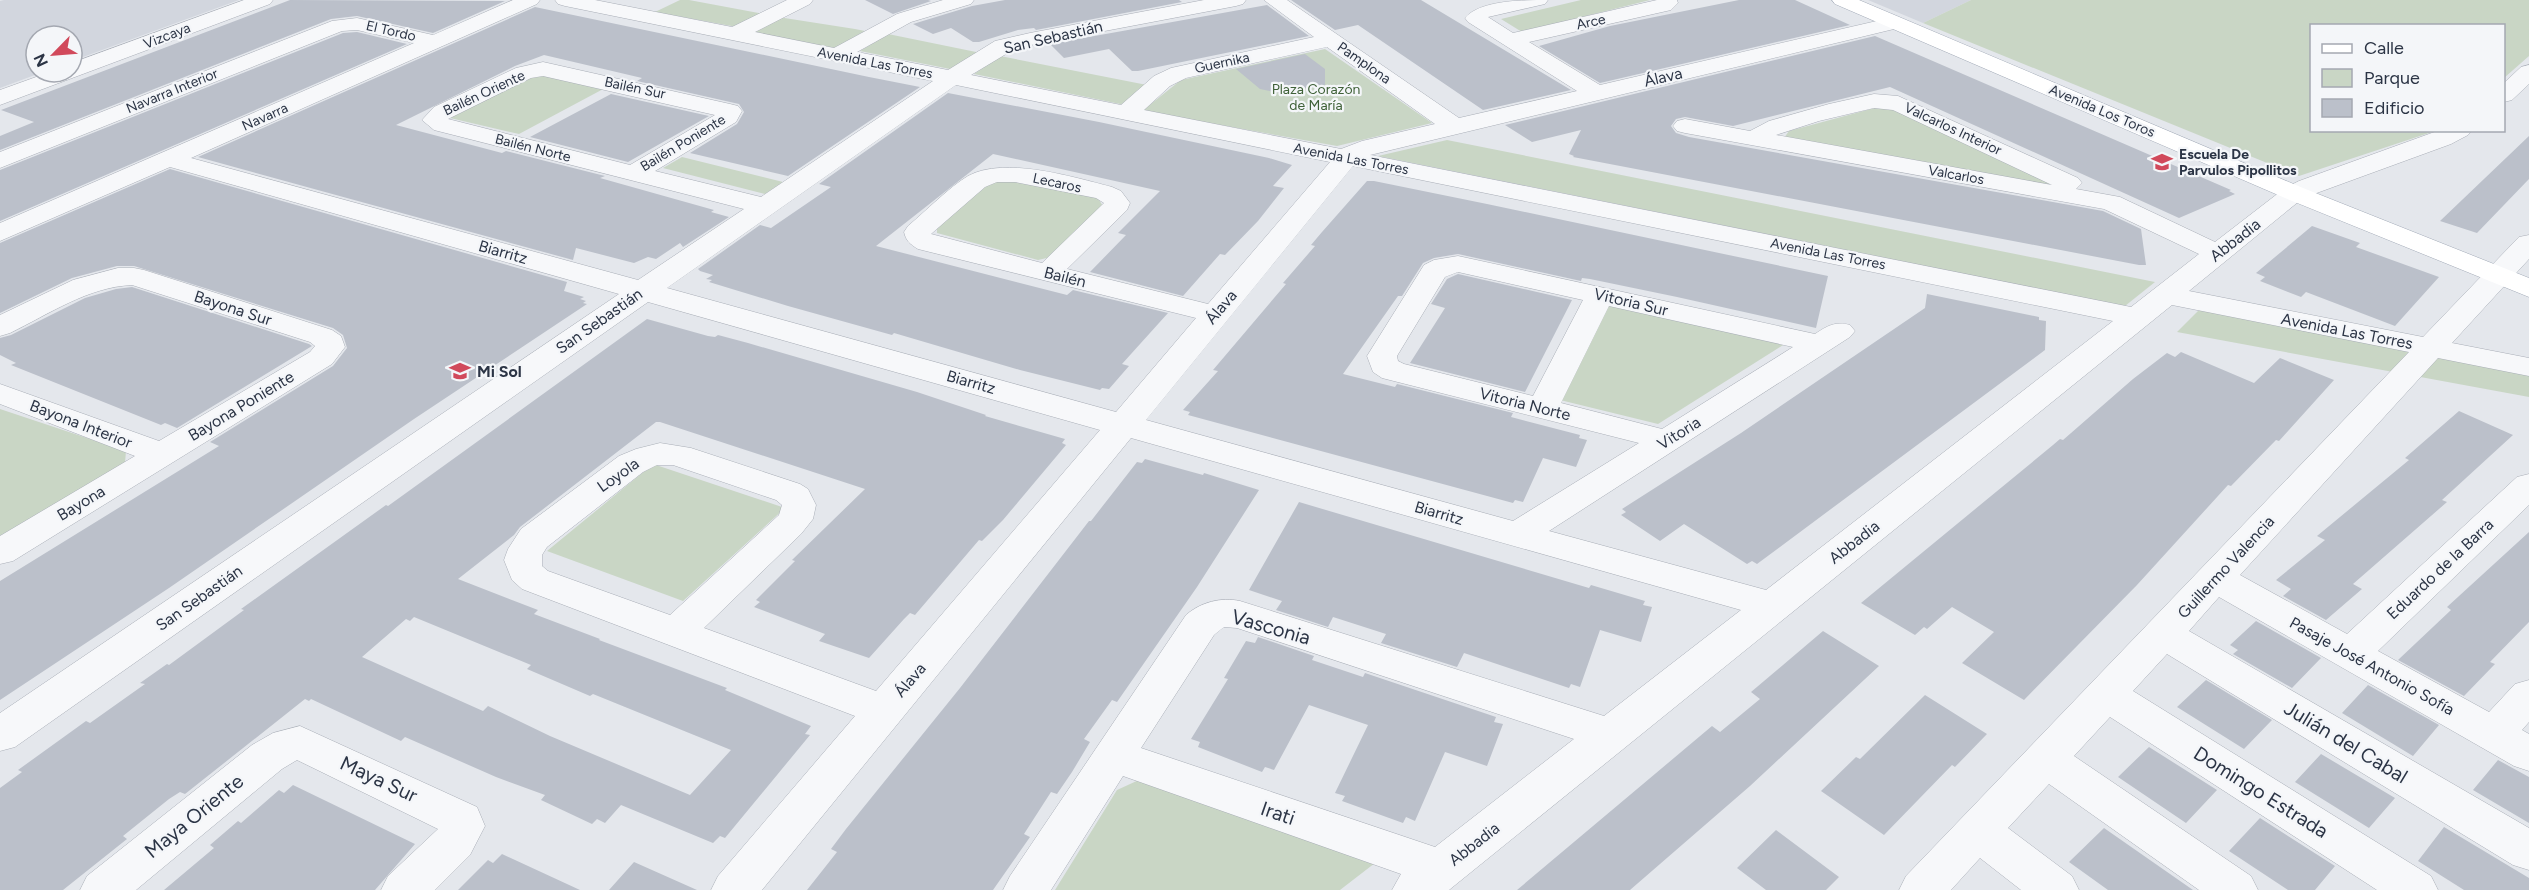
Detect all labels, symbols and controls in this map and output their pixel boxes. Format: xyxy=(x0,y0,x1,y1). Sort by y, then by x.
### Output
street label: Arce xyxy=(1575,11,1608,33)
street label: San Sebastián xyxy=(1002,16,1105,58)
street label: El Tordo xyxy=(364,17,418,45)
street label: Vizcaya xyxy=(141,19,193,53)
north arrow xyxy=(24,24,84,84)
legend xyxy=(2310,24,2505,132)
text: Calle xyxy=(2364,37,2404,59)
street label: Pamplona xyxy=(1334,38,1394,88)
street label: Avenida Las Torres xyxy=(816,43,934,83)
street label: Guernika xyxy=(1193,49,1251,77)
text: N xyxy=(30,51,52,70)
street label: Álava xyxy=(1642,63,1684,91)
street label: Navarra Interior xyxy=(124,65,221,117)
street label: Bailén Oriente xyxy=(440,67,528,119)
text: Parque xyxy=(2364,67,2420,89)
street label: Bailén Sur xyxy=(603,73,667,103)
park label: Plaza Corazón de María xyxy=(1272,81,1361,114)
street label: Avenida Los Toros xyxy=(2046,81,2158,141)
text: Edificio xyxy=(2364,97,2425,119)
street label: Navarra xyxy=(239,99,291,135)
street label: Valcarlos Interior xyxy=(1902,99,2005,159)
street label: Bailén Poniente xyxy=(637,111,729,175)
street label: Bailén Norte xyxy=(493,130,573,166)
street label: Avenida Las Torres xyxy=(1292,139,1410,179)
place label: Escuela De Parvulos Pipollitos xyxy=(2179,146,2297,179)
school or university icon: Escuela De Parvulos Pipollitos xyxy=(2150,150,2174,174)
street label: Valcarlos xyxy=(1927,162,1985,188)
street label: Lecaros xyxy=(1031,170,1083,196)
street label: Abbadia xyxy=(2206,214,2264,266)
street label: Avenida Las Torres xyxy=(1769,234,1887,274)
street label: Biarritz xyxy=(476,236,530,268)
street label: Bailén xyxy=(1042,263,1088,291)
street label: San Sebastián xyxy=(552,284,646,358)
street label: Vitoria Sur xyxy=(1592,284,1670,320)
street label: Álava xyxy=(1201,286,1241,328)
street label: Bayona Sur xyxy=(192,287,275,330)
street label: Avenida Las Torres xyxy=(2280,309,2414,353)
school or university icon: Mi Sol xyxy=(448,359,472,383)
place label: Mi Sol xyxy=(477,362,522,381)
street label: Biarritz xyxy=(944,366,998,398)
street label: Bayona Poniente xyxy=(185,367,297,445)
street label: Vitoria Norte xyxy=(1478,384,1573,425)
street label: Bayona Interior xyxy=(27,396,135,452)
street label: Vitoria xyxy=(1654,412,1704,454)
street label: Loyola xyxy=(593,454,643,496)
street label: Bayona xyxy=(54,481,108,525)
street label: Biarritz xyxy=(1412,497,1466,529)
street label: Guillermo Valencia xyxy=(2174,512,2278,622)
street label: Eduardo de la Barra xyxy=(2383,515,2497,623)
street label: Abbadia xyxy=(1825,516,1883,568)
street label: San Sebastián xyxy=(152,561,246,635)
street label: Vasconia xyxy=(1229,604,1313,650)
street label: Pasaje José Antonio Sofía xyxy=(2286,613,2458,719)
street label: Álava xyxy=(890,659,930,701)
street label: Julián del Cabal xyxy=(2280,696,2412,788)
street label: Domingo Estrada xyxy=(2189,741,2333,843)
street label: Maya Sur xyxy=(336,751,422,807)
street label: Maya Oriente xyxy=(140,769,248,863)
street label: Irati xyxy=(1258,796,1298,830)
street label: Abbadia xyxy=(1445,818,1503,870)

